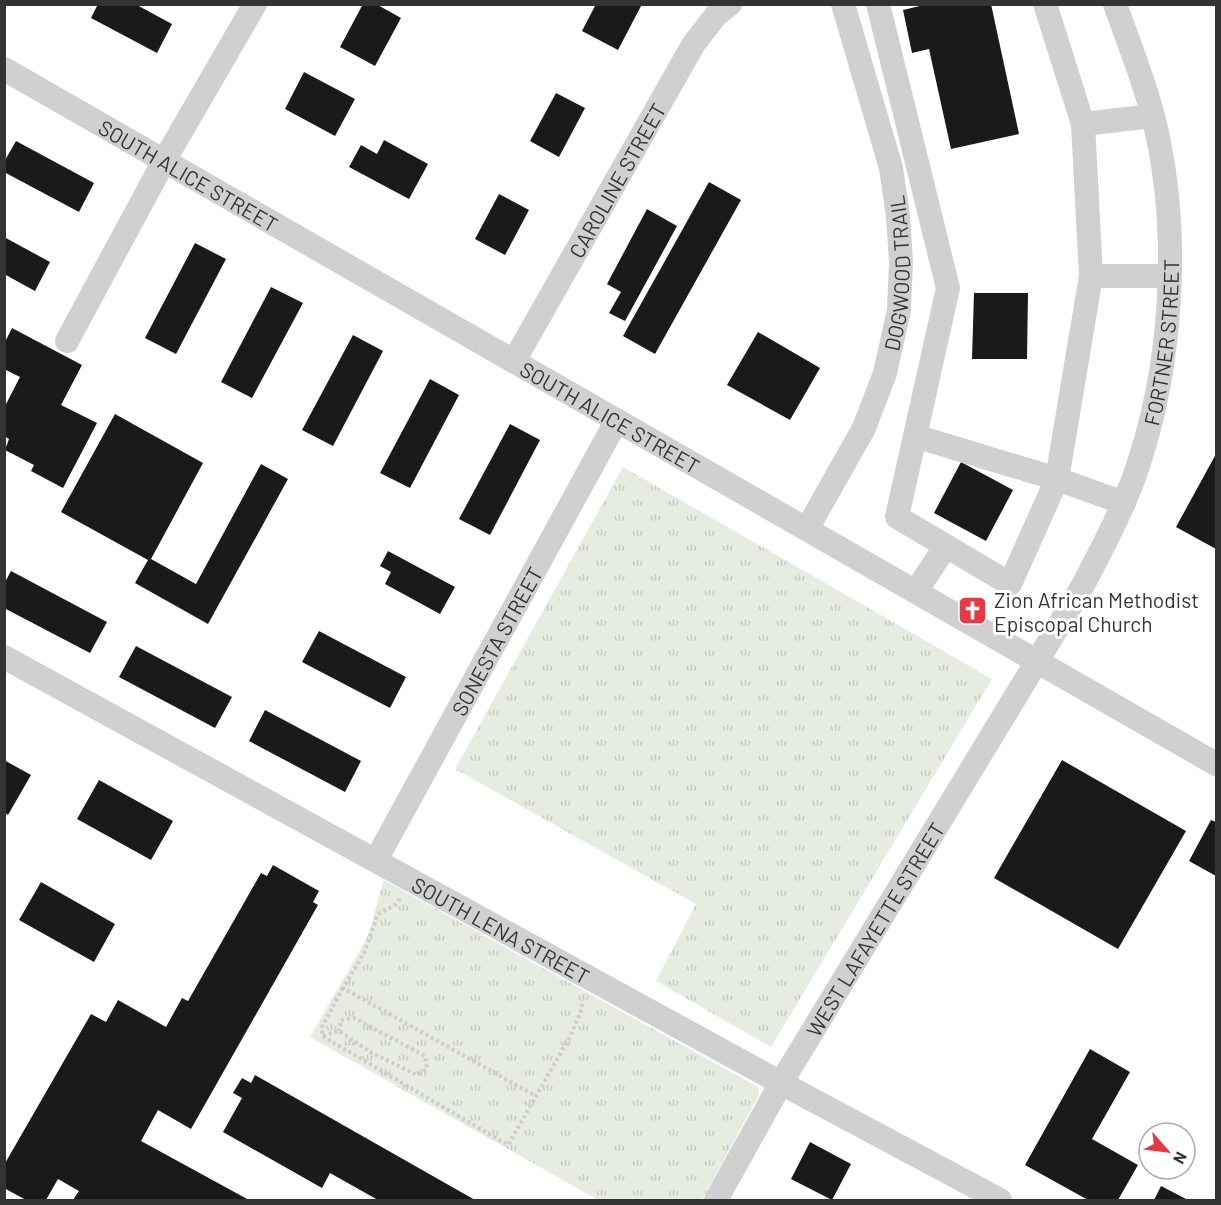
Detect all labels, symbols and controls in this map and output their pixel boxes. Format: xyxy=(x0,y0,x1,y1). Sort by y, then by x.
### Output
street label: CAROLINE STREET xyxy=(563,98,670,262)
street label: SOUTH ALICE STREET xyxy=(95,114,283,236)
street label: DOGWOOD TRAIL xyxy=(878,194,914,353)
street label: FORTNER STREET xyxy=(1138,259,1183,428)
street label: SOUTH ALICE STREET xyxy=(516,355,705,478)
street label: SONESTA STREET xyxy=(445,562,547,719)
place label: Zion African Methodist Episcopal Church xyxy=(994,587,1199,636)
church icon: Zion African Methodist Episcopal Church xyxy=(957,595,989,627)
street label: WEST LAFAYETTE STREET xyxy=(800,817,949,1041)
street label: SOUTH LENA STREET xyxy=(408,871,594,988)
north arrow xyxy=(1137,1121,1197,1181)
text: N xyxy=(1170,1149,1192,1167)

